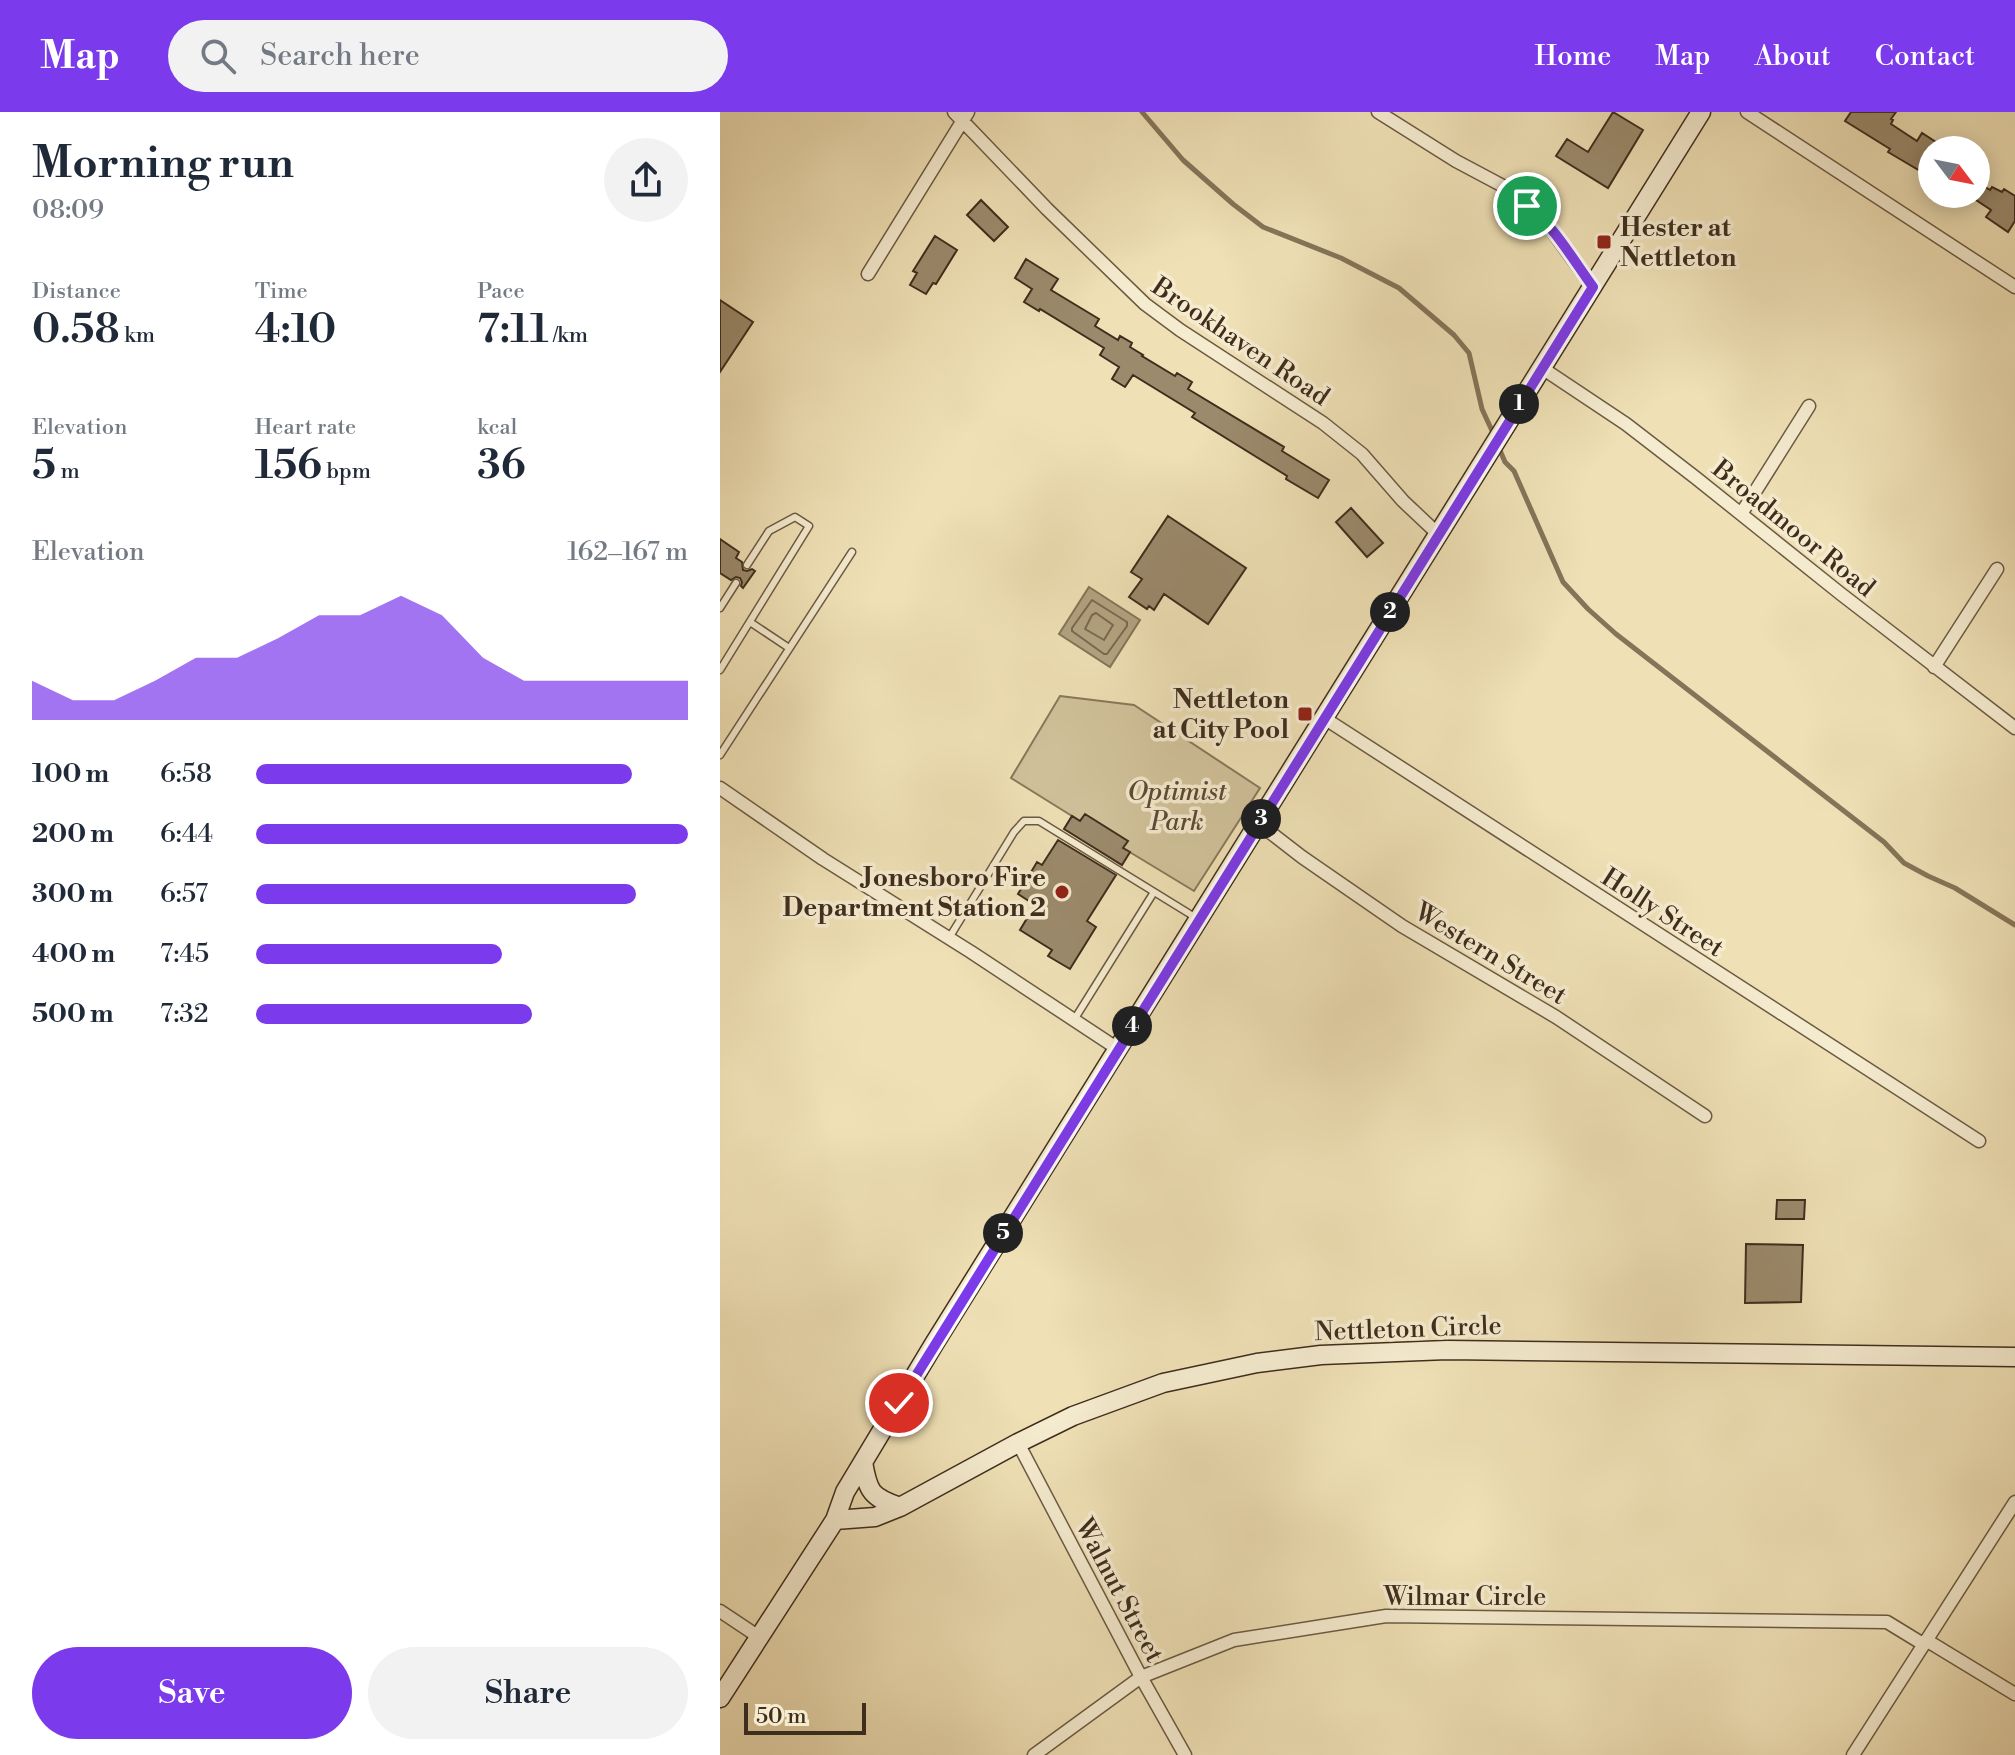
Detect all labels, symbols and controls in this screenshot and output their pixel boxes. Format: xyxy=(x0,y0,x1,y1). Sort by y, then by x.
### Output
search box xyxy=(168,20,728,92)
text: Map xyxy=(40,33,120,80)
icon: search xyxy=(196,34,240,78)
text: Search here xyxy=(260,37,420,75)
text: Home xyxy=(1535,39,1611,74)
text: Map xyxy=(1655,39,1710,74)
text: About xyxy=(1754,39,1831,74)
text: Contact xyxy=(1875,39,1975,74)
text: Morning run xyxy=(32,136,294,191)
north arrow xyxy=(1918,136,1990,208)
map controls xyxy=(1918,136,1990,208)
button: share xyxy=(604,138,688,222)
pin xyxy=(1493,172,1561,240)
icon: arrive xyxy=(1505,184,1549,228)
text: 08:09 xyxy=(32,194,104,226)
place label: Hester at Nettleton xyxy=(1620,212,1736,274)
marker: Hester at Nettleton xyxy=(1595,233,1613,251)
street label: Brookhaven Road xyxy=(1145,270,1335,413)
text: Distance xyxy=(32,278,121,305)
text: Time xyxy=(255,278,308,305)
text: Pace xyxy=(477,278,525,305)
text: 0.58 xyxy=(32,305,120,355)
text: 4:10 xyxy=(255,305,336,355)
text: 7:11 xyxy=(477,305,549,355)
text: km xyxy=(120,322,155,349)
text: /km xyxy=(549,322,588,349)
pin: 1 xyxy=(1499,384,1539,424)
text: 1 xyxy=(1514,390,1524,417)
text: Elevation xyxy=(32,414,127,441)
text: Heart rate xyxy=(255,414,356,441)
text: kcal xyxy=(477,414,517,441)
text: 5 xyxy=(32,441,56,491)
text: 156 xyxy=(255,441,322,491)
text: 36 xyxy=(477,441,526,491)
street label: Broadmoor Road xyxy=(1705,453,1882,604)
text: m xyxy=(56,458,80,485)
text: bpm xyxy=(322,458,371,485)
text: Elevation xyxy=(32,536,145,568)
text: 162–167 m xyxy=(567,536,688,568)
pin: 2 xyxy=(1370,592,1410,632)
text: 2 xyxy=(1383,598,1397,625)
place label: Nettleton at City Pool xyxy=(1153,684,1289,746)
marker: Nettleton at City Pool xyxy=(1296,705,1314,723)
text: 100 m xyxy=(32,758,109,790)
text: 6:58 xyxy=(160,758,212,790)
park label: Optimist Park xyxy=(1128,776,1227,838)
pin: 3 xyxy=(1241,799,1281,839)
text: 3 xyxy=(1254,805,1268,832)
text: 200 m xyxy=(32,818,114,850)
text: 6:44 xyxy=(160,818,213,850)
street label: Holly Street xyxy=(1595,861,1730,964)
place label: Jonesboro Fire Department Station 2 xyxy=(782,862,1046,924)
text: 300 m xyxy=(32,878,113,910)
text: 6:57 xyxy=(160,878,208,910)
marker: Jonesboro Fire Department Station 2 xyxy=(1053,883,1071,901)
street label: Western Street xyxy=(1408,895,1572,1012)
text: 400 m xyxy=(32,938,115,970)
text: 7:45 xyxy=(160,938,209,970)
text: 500 m xyxy=(32,998,114,1030)
text: 7:32 xyxy=(160,998,208,1030)
pin: 4 xyxy=(1112,1006,1152,1046)
text: 4 xyxy=(1125,1012,1139,1039)
pin: 5 xyxy=(983,1213,1023,1253)
text: 5 xyxy=(996,1219,1010,1246)
street label: Nettleton Circle xyxy=(1314,1310,1502,1348)
pin xyxy=(865,1369,933,1437)
icon: check xyxy=(877,1381,921,1425)
street label: Walnut Street xyxy=(1067,1512,1170,1668)
street label: Wilmar Circle xyxy=(1383,1581,1546,1613)
button: Save xyxy=(32,1647,352,1739)
button: Share xyxy=(368,1647,688,1739)
scale bar xyxy=(744,1699,866,1735)
text: 50 m xyxy=(756,1703,807,1730)

